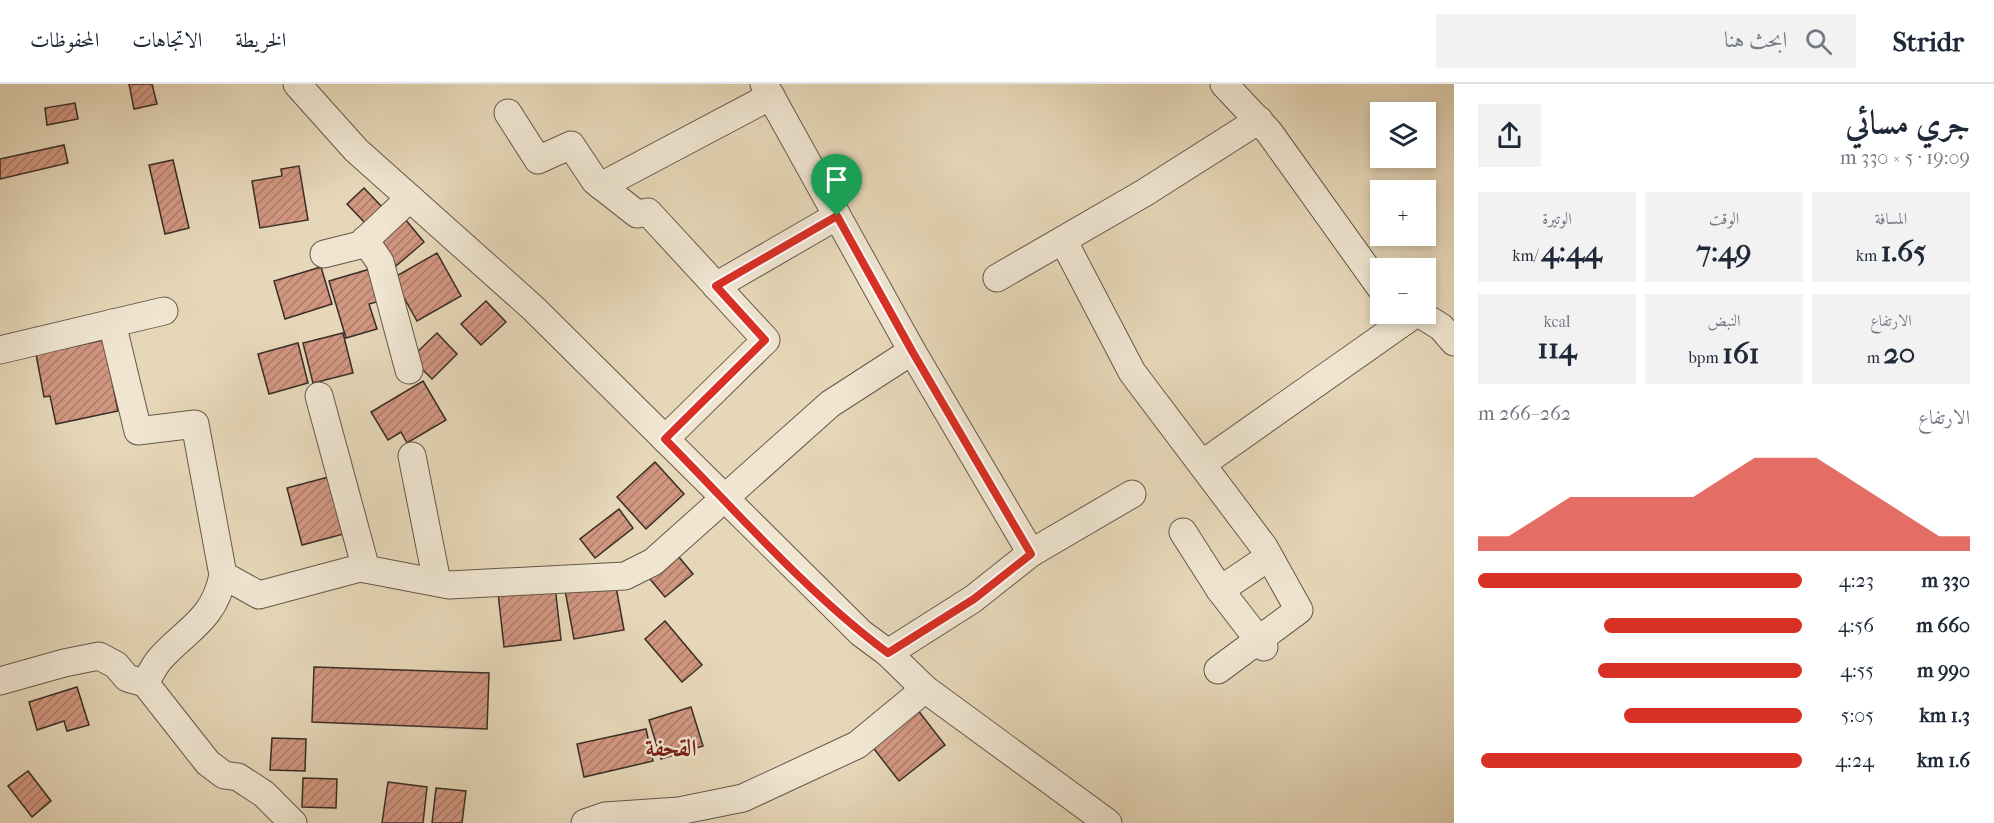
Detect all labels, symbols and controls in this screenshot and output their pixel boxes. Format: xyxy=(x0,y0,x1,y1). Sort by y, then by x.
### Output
search box xyxy=(1436,14,1856,68)
icon: search xyxy=(1802,25,1835,58)
text: Stridr xyxy=(1892,25,1964,58)
text: ابحث هنا xyxy=(1724,27,1787,53)
text: المحفوظات xyxy=(30,28,99,52)
text: الاتجاهات xyxy=(132,28,202,52)
text: الخريطة xyxy=(235,28,286,52)
map controls xyxy=(1370,102,1436,324)
button: layers xyxy=(1370,102,1436,168)
button: share xyxy=(1478,104,1541,167)
text: جري مسائي xyxy=(1845,104,1970,143)
text: 19:09 · 5 × 330 m xyxy=(1840,146,1970,169)
pin xyxy=(811,154,862,216)
icon: arrive xyxy=(820,163,853,196)
button: + xyxy=(1370,180,1436,246)
text: الوتيرة xyxy=(1542,209,1572,228)
text: الوقت xyxy=(1709,209,1739,228)
text: المسافة xyxy=(1875,209,1907,228)
text: 4:44 xyxy=(1541,234,1602,269)
text: 7:49 xyxy=(1696,234,1752,269)
text: 1.65 xyxy=(1881,234,1926,269)
text: /km xyxy=(1512,246,1541,265)
text: km xyxy=(1856,246,1881,265)
button: − xyxy=(1370,258,1436,324)
text: النبض xyxy=(1708,311,1740,330)
text: الارتفاع xyxy=(1870,311,1912,330)
text: kcal xyxy=(1544,312,1570,331)
text: 114 xyxy=(1537,331,1577,366)
text: 161 xyxy=(1722,336,1760,371)
text: 20 xyxy=(1883,336,1915,371)
text: bpm xyxy=(1688,348,1722,367)
text: m xyxy=(1867,348,1883,367)
text: 262–266 m xyxy=(1478,402,1571,425)
text: الارتفاع xyxy=(1918,406,1970,429)
text: 4:23 xyxy=(1839,569,1874,592)
text: 330 m xyxy=(1922,569,1970,592)
text: 4:56 xyxy=(1838,614,1874,637)
text: 660 m xyxy=(1916,614,1970,637)
text: 4:55 xyxy=(1840,659,1874,682)
text: 990 m xyxy=(1917,659,1970,682)
text: 5:05 xyxy=(1841,704,1874,727)
text: 1.3 km xyxy=(1920,704,1970,727)
district label: القحفة xyxy=(645,734,697,762)
text: 4:24 xyxy=(1835,749,1874,772)
text: 1.6 km xyxy=(1917,749,1970,772)

